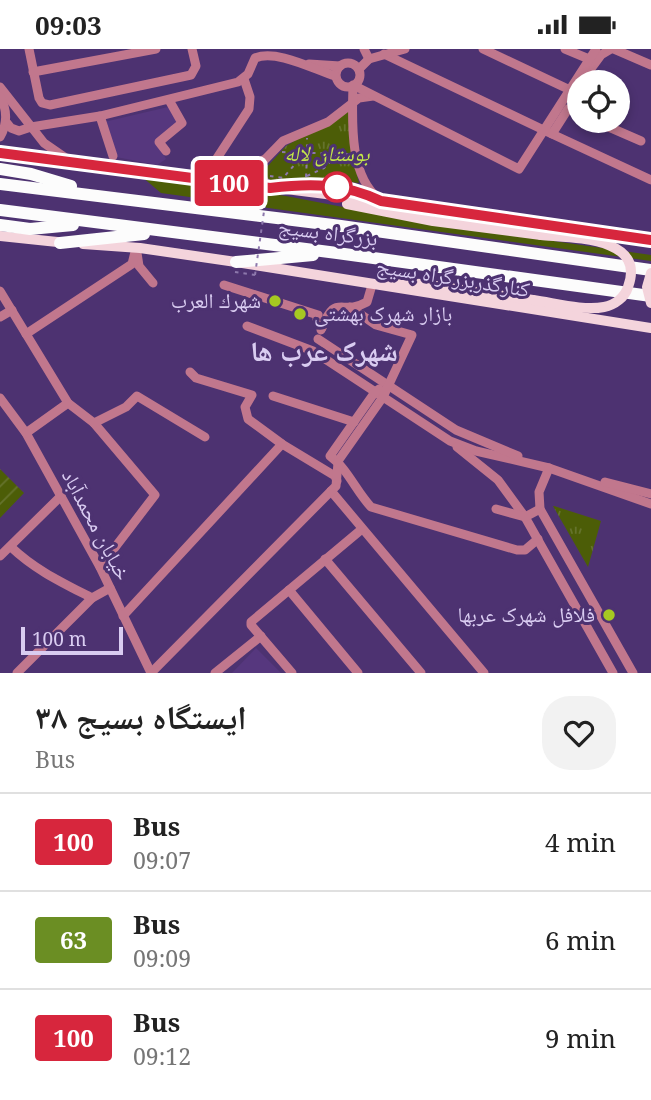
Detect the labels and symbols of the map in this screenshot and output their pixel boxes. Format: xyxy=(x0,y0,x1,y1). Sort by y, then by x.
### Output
park label: بوستان لاله xyxy=(285,139,370,167)
line badge: 100 xyxy=(189,160,269,206)
unlabelled marker xyxy=(322,172,352,202)
street label: بزرگراه بسیج xyxy=(277,212,379,252)
street label: کنارگذربزرگراه بسیج xyxy=(374,251,532,303)
place label: شهرك العرب xyxy=(171,286,261,314)
marker: شهرك العرب xyxy=(267,293,283,309)
place label: بازار شهرک بهشتی xyxy=(314,299,452,327)
marker: بازار شهرک بهشتی xyxy=(292,306,308,322)
district label: شهرک عرب ها xyxy=(250,331,398,369)
street label: خیابان محمدآباد xyxy=(56,464,138,585)
place label: فلافل شهرک عربها xyxy=(458,600,595,628)
marker: فلافل شهرک عربها xyxy=(601,607,617,623)
scale bar xyxy=(21,624,122,656)

